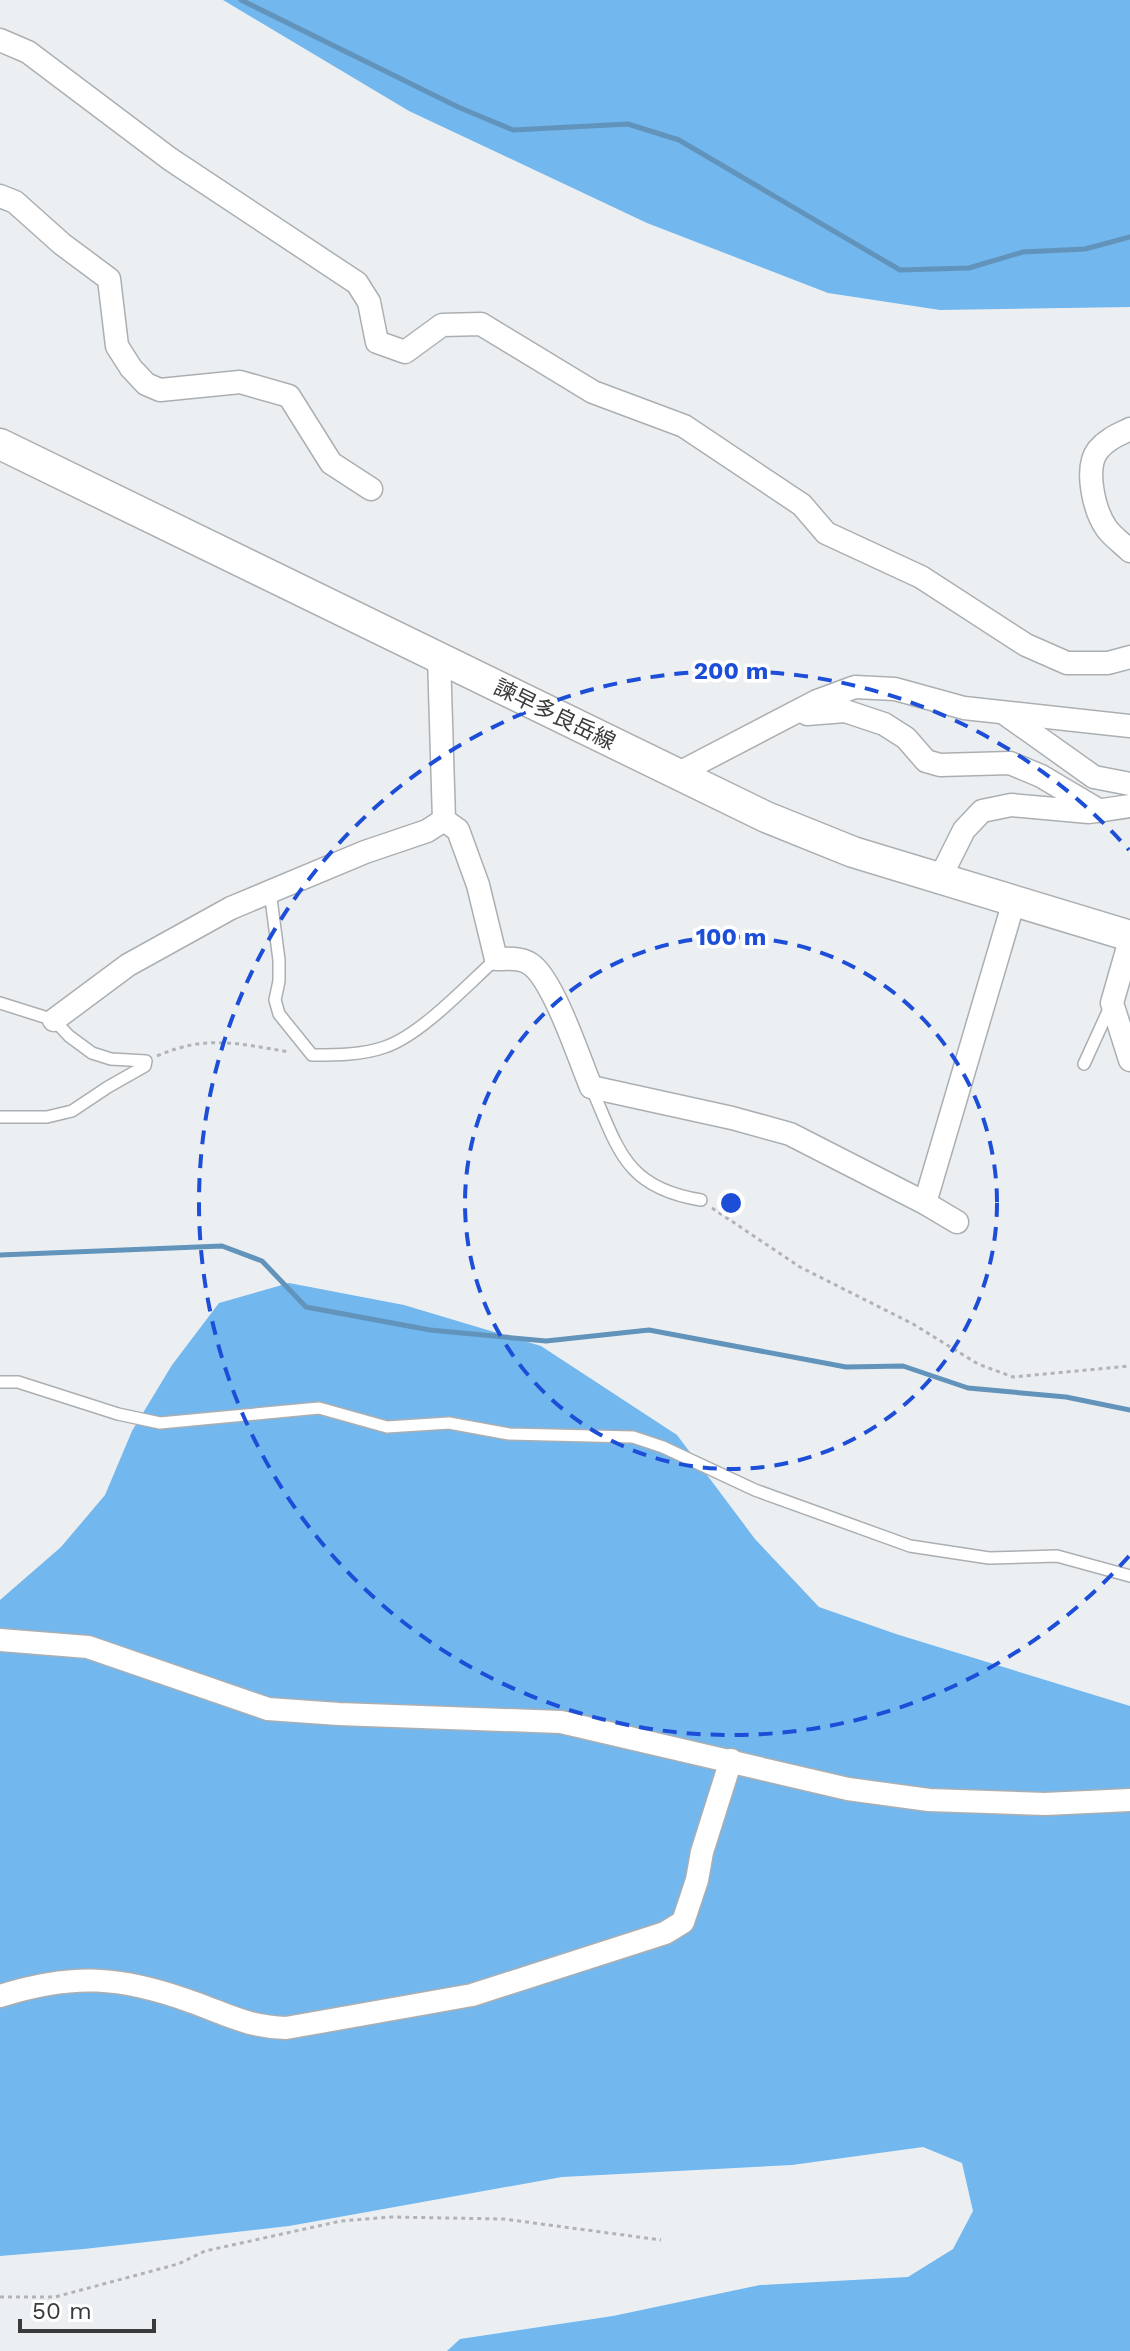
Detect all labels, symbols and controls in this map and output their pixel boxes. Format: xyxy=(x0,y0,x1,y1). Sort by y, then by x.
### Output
text: 200 m xyxy=(694,657,768,685)
street label: 諫早多良岳線 xyxy=(490,674,620,755)
text: 100 m xyxy=(696,923,766,951)
centre of rings xyxy=(717,1189,745,1217)
scale bar xyxy=(20,2283,154,2333)
text: 50 m xyxy=(32,2297,92,2325)

